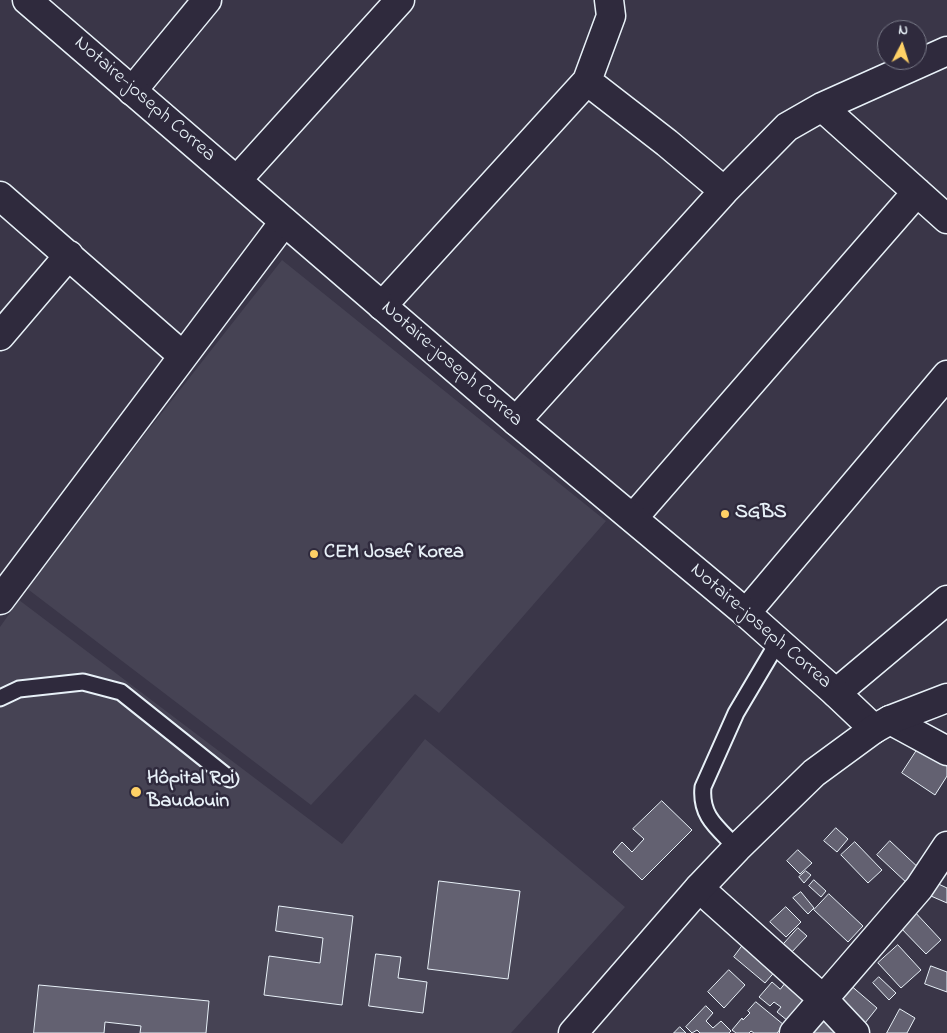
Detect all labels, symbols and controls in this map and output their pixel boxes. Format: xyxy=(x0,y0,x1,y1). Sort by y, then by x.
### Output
north arrow xyxy=(877,20,927,70)
text: N xyxy=(898,20,909,41)
street label: Notaire-joseph Correa xyxy=(68,32,220,168)
street label: Notaire-joseph Correa xyxy=(375,297,527,433)
place label: SGBS xyxy=(735,502,787,526)
marker: SGBS xyxy=(719,508,731,520)
place label: CEM Josef Korea xyxy=(324,542,464,566)
marker: CEM Josef Korea xyxy=(308,548,320,560)
street label: Notaire-joseph Correa xyxy=(684,559,836,695)
place label: Hôpital Roi Baudouin xyxy=(147,768,234,815)
marker: Hôpital Roi Baudouin xyxy=(129,785,143,799)

